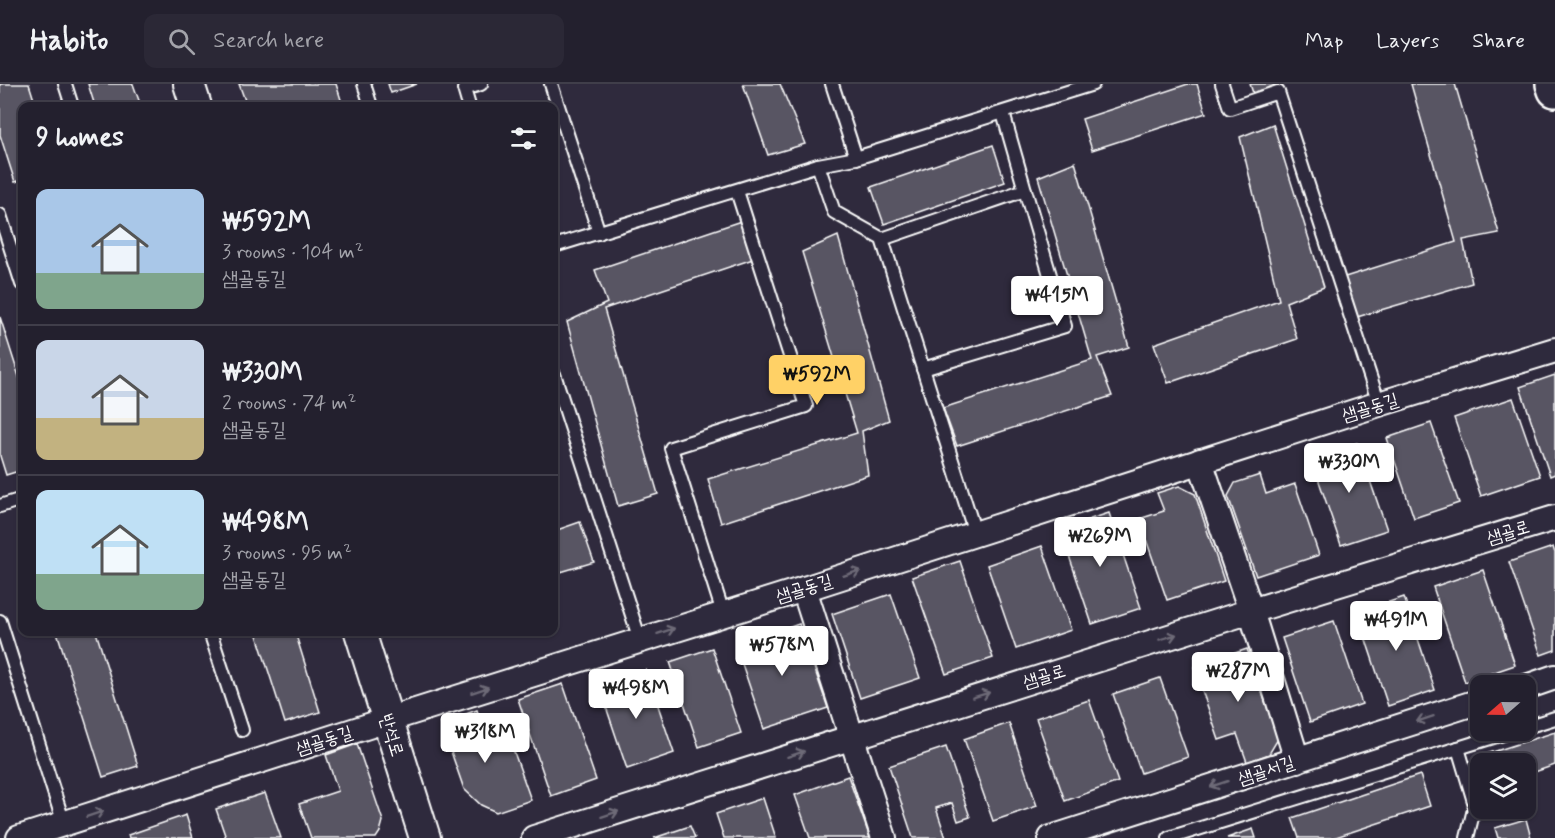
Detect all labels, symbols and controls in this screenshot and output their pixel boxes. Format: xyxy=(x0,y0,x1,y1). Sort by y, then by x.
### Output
search box xyxy=(144,14,564,68)
text: Habito xyxy=(30,23,108,60)
icon: search xyxy=(165,25,198,58)
text: Search here xyxy=(213,27,324,55)
text: Map xyxy=(1305,27,1343,55)
text: Layers xyxy=(1376,27,1439,55)
text: Share xyxy=(1472,27,1525,55)
text: 9 homes xyxy=(36,121,124,155)
icon: filters xyxy=(507,122,540,155)
text: ₩592M xyxy=(222,205,311,239)
icon: home xyxy=(84,213,156,285)
text: 3 rooms · 104 m² xyxy=(222,239,364,266)
text: 샘골동길 xyxy=(222,266,286,293)
pin: ₩415M xyxy=(1015,276,1099,327)
text: ₩415M xyxy=(1025,282,1089,309)
pin: ₩592M xyxy=(775,355,859,406)
text: ₩330M xyxy=(222,356,303,390)
text: ₩592M xyxy=(783,361,851,388)
icon: home xyxy=(84,364,156,436)
street label: 샘골동길 xyxy=(1339,388,1402,428)
text: 2 rooms · 74 m² xyxy=(222,390,356,417)
text: 샘골동길 xyxy=(222,417,286,444)
pin: ₩330M xyxy=(1307,443,1391,494)
text: ₩330M xyxy=(1318,449,1380,476)
text: ₩498M xyxy=(222,506,309,540)
icon: home xyxy=(84,514,156,586)
street label: 샘골로 xyxy=(1484,515,1533,551)
pin: ₩269M xyxy=(1058,517,1142,568)
text: ₩269M xyxy=(1068,523,1132,550)
text: 3 rooms · 95 m² xyxy=(222,540,352,567)
text: 샘골동길 xyxy=(222,567,286,594)
one-way arrow xyxy=(842,567,861,578)
street label: 샘골동길 xyxy=(773,569,836,609)
pin: ₩491M xyxy=(1354,601,1438,652)
text: ₩491M xyxy=(1364,607,1428,634)
one-way arrow xyxy=(656,625,675,636)
pin: ₩578M xyxy=(740,626,824,677)
one-way arrow xyxy=(1158,631,1177,642)
text: ₩578M xyxy=(749,632,815,659)
pin: ₩287M xyxy=(1196,652,1280,703)
text: ₩287M xyxy=(1206,658,1270,685)
street label: 샘골로 xyxy=(1020,659,1069,695)
pin: ₩498M xyxy=(594,669,678,720)
text: ₩498M xyxy=(603,675,669,702)
north arrow xyxy=(1470,675,1536,741)
map controls xyxy=(1470,675,1536,819)
one-way arrow xyxy=(470,684,489,695)
one-way arrow xyxy=(971,689,990,700)
street label: 반석로 xyxy=(373,711,409,760)
pin: ₩318M xyxy=(443,713,527,764)
one-way arrow xyxy=(1416,714,1435,725)
text: ₩318M xyxy=(455,719,515,746)
street label: 샘골동길 xyxy=(293,720,356,761)
one-way arrow xyxy=(786,748,805,759)
street label: 샘골서길 xyxy=(1235,750,1298,791)
button: layers xyxy=(1470,753,1536,819)
one-way arrow xyxy=(1210,780,1229,791)
one-way arrow xyxy=(85,808,104,819)
one-way arrow xyxy=(600,808,619,819)

